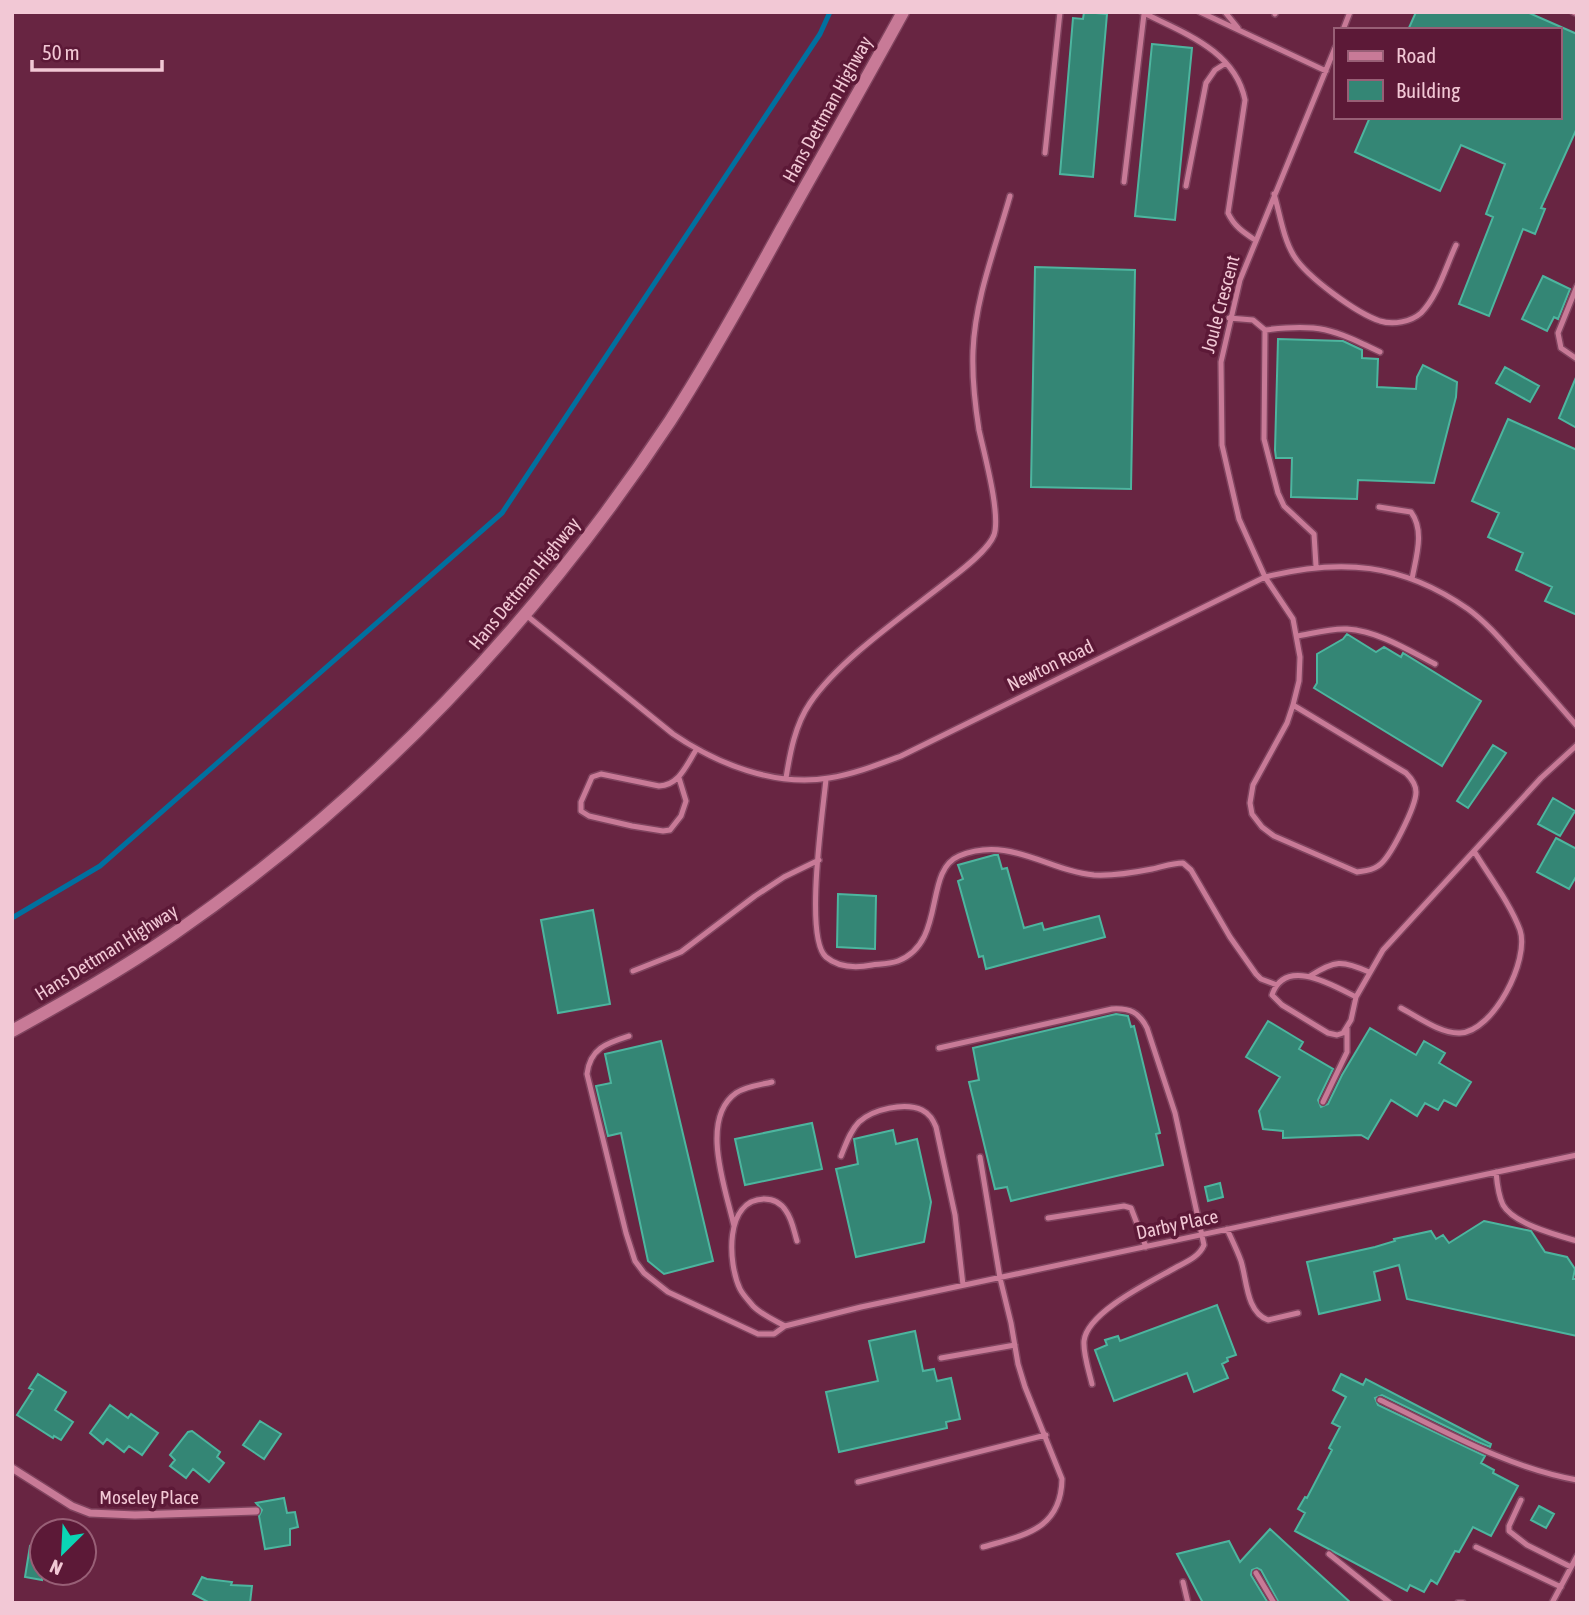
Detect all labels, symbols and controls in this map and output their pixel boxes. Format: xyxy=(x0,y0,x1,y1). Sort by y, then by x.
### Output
scale bar xyxy=(32,28,161,72)
legend xyxy=(1334,28,1561,119)
street label: Hans Dettman Highway xyxy=(778,32,876,186)
text: 50 m xyxy=(42,40,80,64)
text: Road xyxy=(1396,43,1436,67)
text: Building xyxy=(1396,78,1460,102)
street label: Joule Crescent xyxy=(1196,253,1244,355)
street label: Hans Dettman Highway xyxy=(464,512,584,653)
street label: Newton Road xyxy=(1003,635,1097,695)
street label: Hans Dettman Highway xyxy=(31,899,181,1005)
street label: Darby Place xyxy=(1134,1205,1220,1243)
street label: Moseley Place xyxy=(99,1486,199,1508)
north arrow xyxy=(28,1517,98,1587)
text: N xyxy=(46,1555,66,1580)

